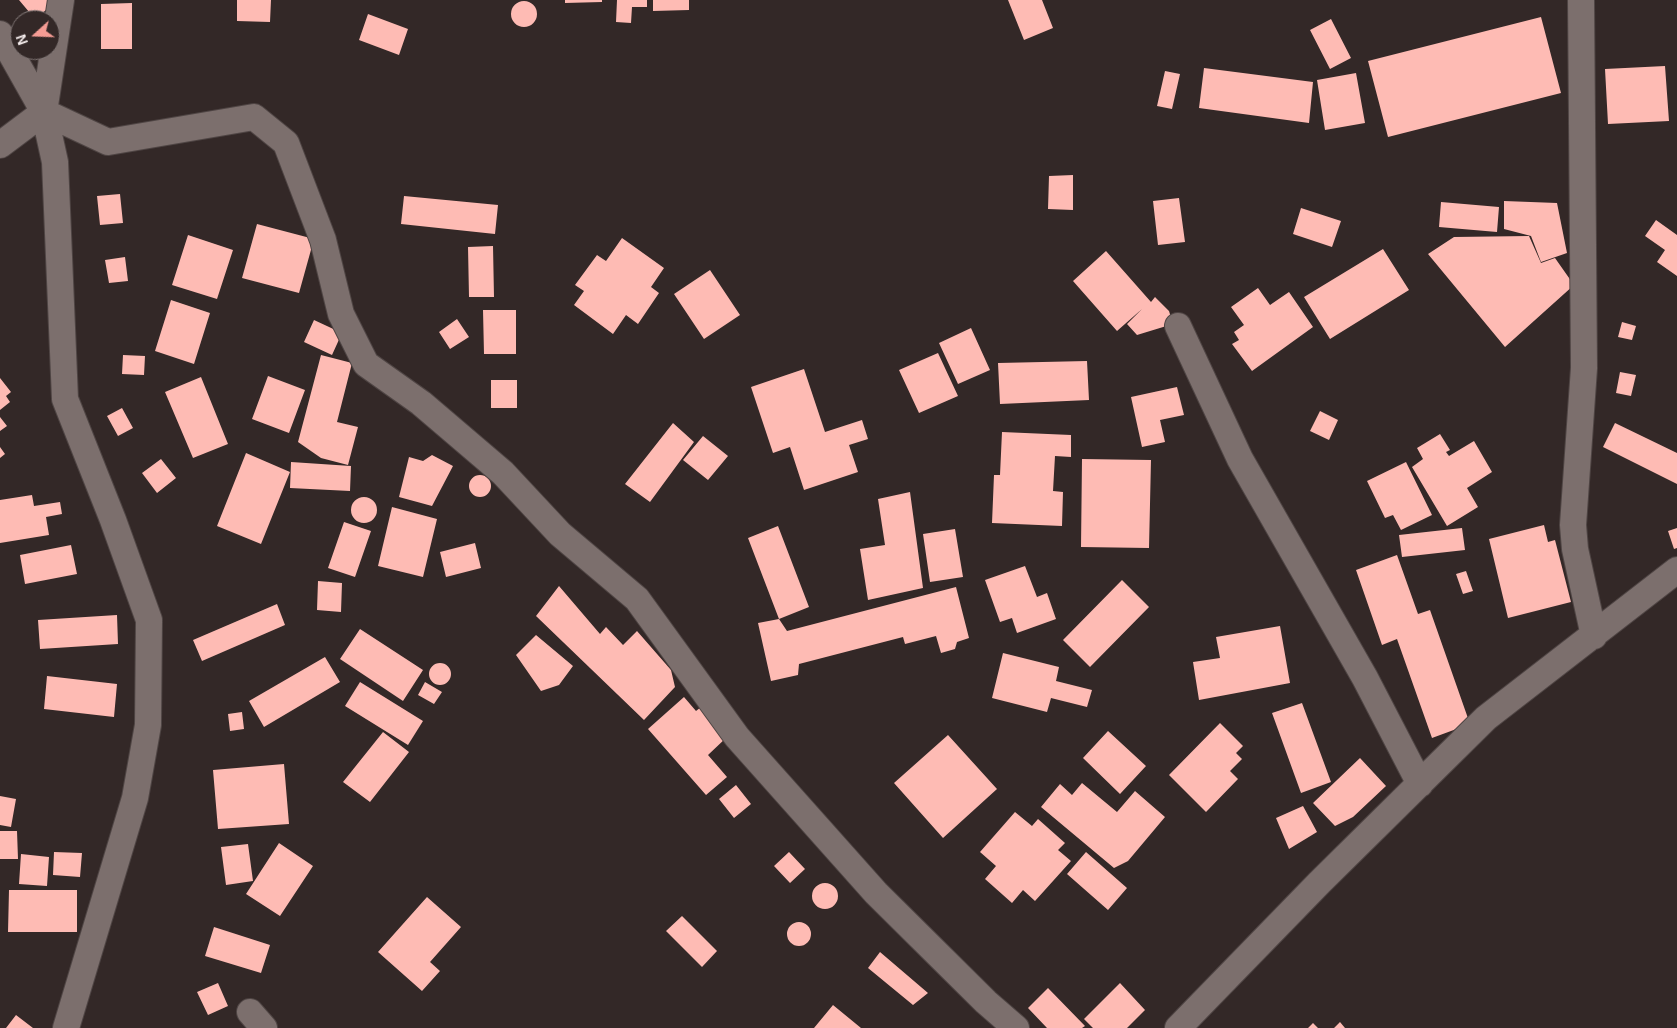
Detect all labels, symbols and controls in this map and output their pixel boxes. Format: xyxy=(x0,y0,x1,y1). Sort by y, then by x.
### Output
north arrow xyxy=(10,10,60,60)
text: N xyxy=(13,32,31,47)

